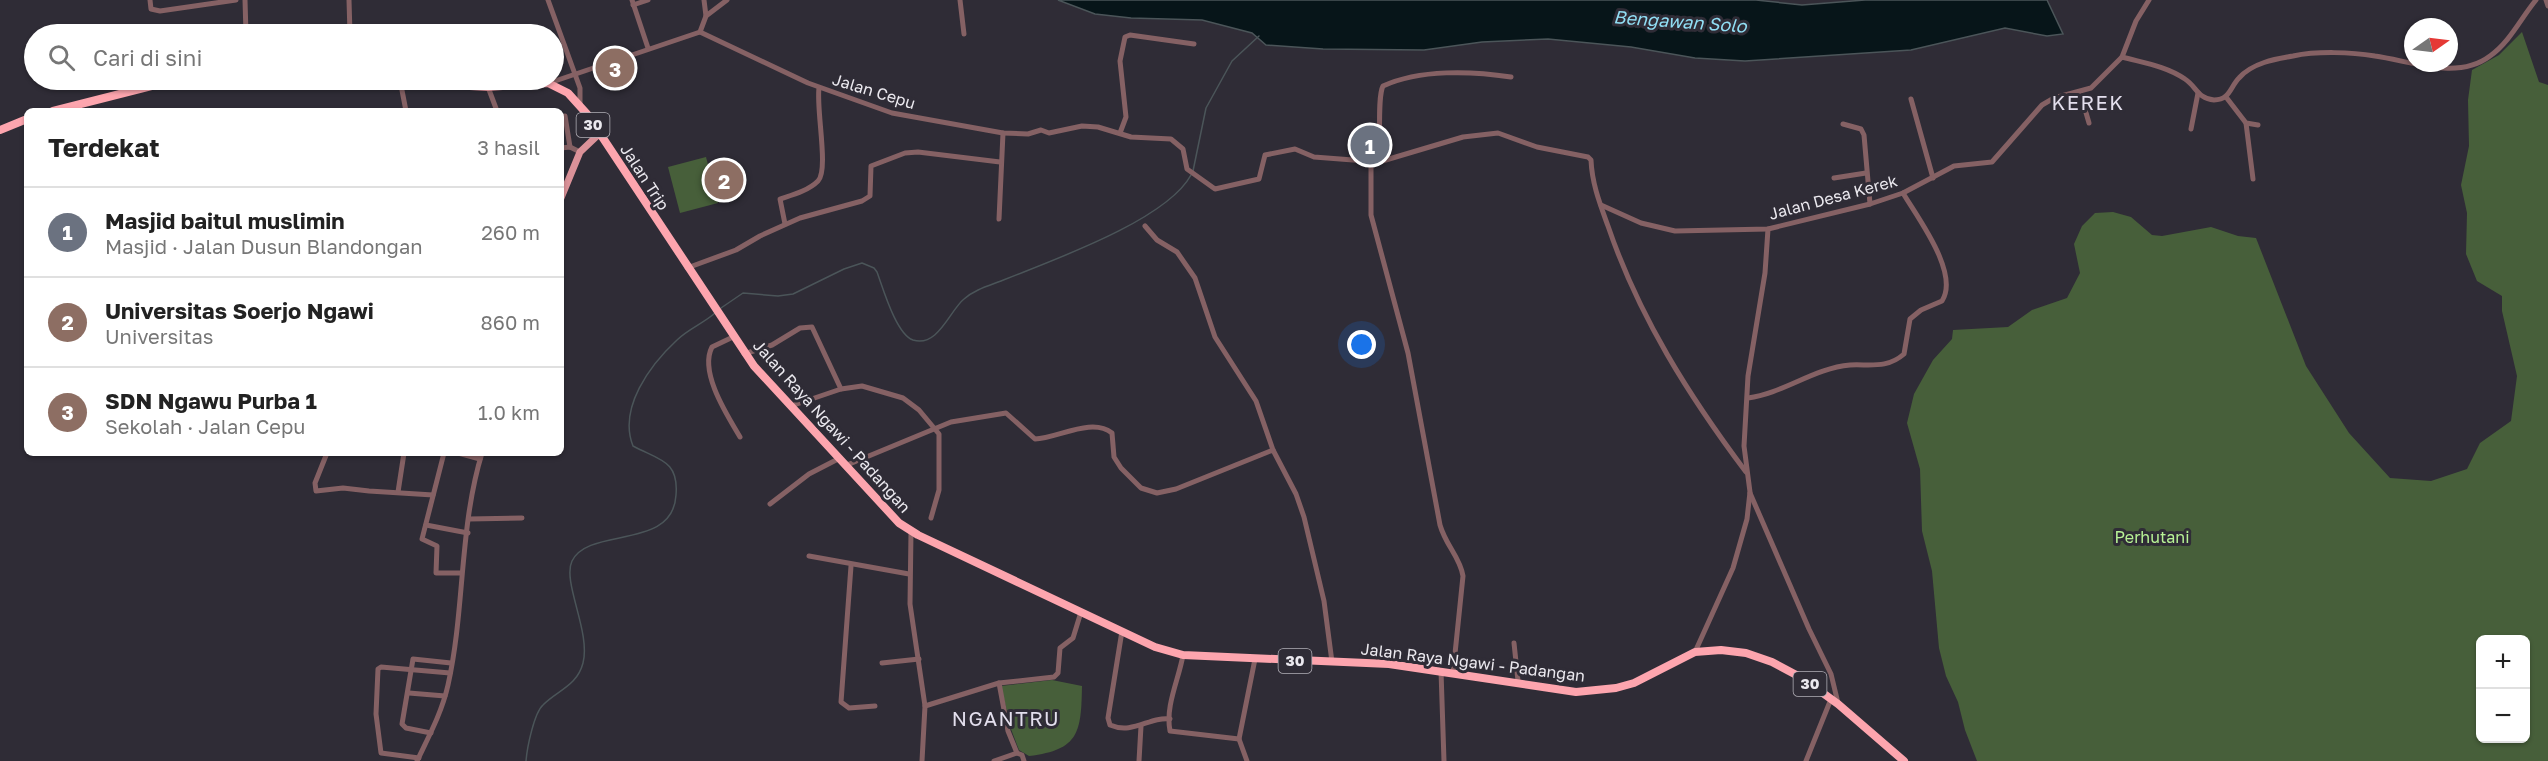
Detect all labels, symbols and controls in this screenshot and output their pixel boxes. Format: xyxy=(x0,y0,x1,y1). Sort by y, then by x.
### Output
water label: Bengawan Solo xyxy=(1613,5,1749,37)
north arrow xyxy=(2404,18,2458,72)
search box xyxy=(24,24,564,90)
icon: search xyxy=(45,41,78,74)
text: Cari di sini xyxy=(93,44,202,71)
pin: 3 xyxy=(596,46,634,90)
street label: Jalan Cepu xyxy=(830,69,918,113)
district label: KEREK xyxy=(2051,90,2125,114)
road number: 30 xyxy=(576,113,610,137)
pin: 1 xyxy=(1350,122,1390,168)
text: Terdekat xyxy=(48,132,160,163)
text: 3 hasil xyxy=(477,135,540,159)
street label: Jalan Trip xyxy=(616,140,674,214)
pin: 2 xyxy=(704,158,744,202)
street label: Jalan Desa Kerek xyxy=(1767,170,1899,224)
text: Masjid baitul muslimin xyxy=(105,207,344,234)
text: 1 xyxy=(62,220,73,244)
text: 260 m xyxy=(481,220,540,244)
text: Masjid · Jalan Dusun Blandongan xyxy=(105,234,423,258)
text: Universitas Soerjo Ngawi xyxy=(105,297,374,324)
text: 2 xyxy=(61,310,74,334)
text: 860 m xyxy=(481,310,540,334)
text: Universitas xyxy=(105,324,213,348)
your location xyxy=(1347,330,1376,359)
street label: Jalan Raya Ngawi - Padangan xyxy=(749,335,915,517)
text: SDN Ngawu Purba 1 xyxy=(105,387,317,414)
text: 3 xyxy=(61,400,74,424)
text: 1.0 km xyxy=(478,400,540,424)
text: Sekolah · Jalan Cepu xyxy=(105,414,305,438)
park label: Perhutani xyxy=(2115,527,2189,547)
map controls xyxy=(2476,635,2530,743)
button: + xyxy=(2476,635,2530,689)
street label: Jalan Raya Ngawi - Padangan xyxy=(1360,638,1586,686)
road number: 30 xyxy=(1278,649,1312,673)
road number: 30 xyxy=(1794,672,1826,696)
button: − xyxy=(2476,689,2530,743)
district label: NGANTRU xyxy=(952,706,1060,730)

